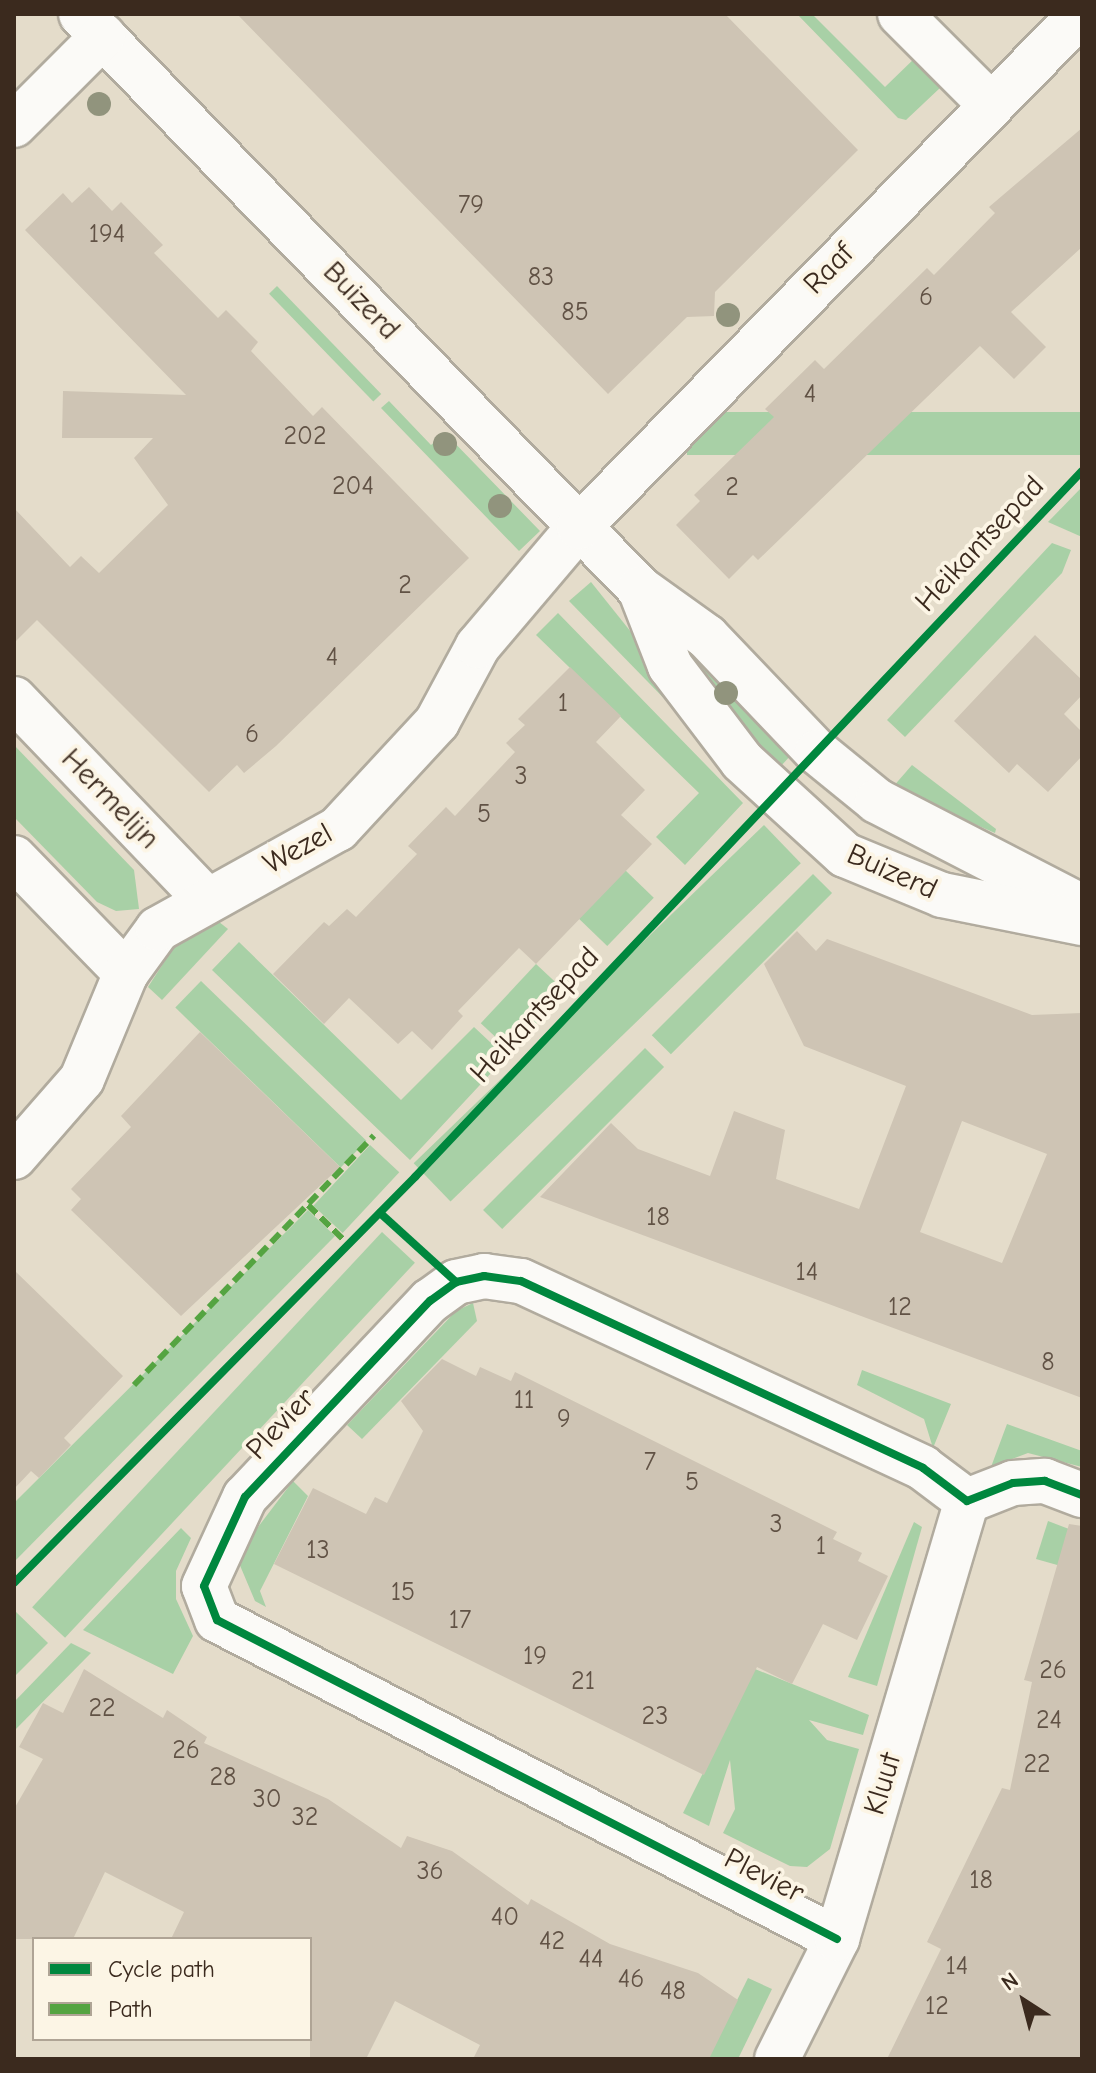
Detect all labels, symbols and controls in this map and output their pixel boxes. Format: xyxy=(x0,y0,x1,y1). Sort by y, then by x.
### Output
house number: 79 xyxy=(458,190,484,222)
house number: 194 xyxy=(89,219,125,251)
street label: Raaf xyxy=(796,236,862,302)
street label: Buizerd xyxy=(315,254,407,348)
house number: 83 xyxy=(528,262,554,294)
house number: 6 xyxy=(919,282,933,314)
house number: 85 xyxy=(561,297,589,329)
house number: 4 xyxy=(804,379,816,411)
house number: 202 xyxy=(283,421,327,453)
street label: Heikantsepad xyxy=(908,469,1052,619)
house number: 204 xyxy=(332,471,374,503)
house number: 2 xyxy=(725,472,739,504)
house number: 2 xyxy=(398,570,412,602)
house number: 4 xyxy=(326,642,338,674)
house number: 1 xyxy=(558,688,568,720)
house number: 6 xyxy=(245,719,259,751)
street label: Hermelijn xyxy=(53,741,167,857)
house number: 3 xyxy=(514,761,528,793)
house number: 5 xyxy=(477,799,491,831)
street label: Wezel xyxy=(257,816,339,882)
street label: Buizerd xyxy=(841,836,943,908)
street label: Heikantsepad xyxy=(463,940,607,1090)
house number: 18 xyxy=(646,1202,670,1234)
house number: 14 xyxy=(796,1257,818,1289)
house number: 12 xyxy=(888,1292,912,1324)
house number: 8 xyxy=(1041,1347,1055,1379)
street label: Plevier xyxy=(239,1381,323,1467)
house number: 11 xyxy=(514,1385,534,1417)
house number: 9 xyxy=(557,1404,571,1436)
house number: 7 xyxy=(644,1447,656,1479)
house number: 5 xyxy=(685,1467,699,1499)
house number: 3 xyxy=(769,1509,783,1541)
house number: 1 xyxy=(816,1531,826,1563)
house number: 13 xyxy=(306,1535,330,1567)
house number: 15 xyxy=(391,1577,415,1609)
house number: 17 xyxy=(449,1605,471,1637)
house number: 19 xyxy=(523,1641,547,1673)
house number: 26 xyxy=(1039,1655,1067,1687)
house number: 21 xyxy=(571,1666,595,1698)
house number: 22 xyxy=(88,1693,116,1725)
house number: 23 xyxy=(642,1701,668,1733)
house number: 24 xyxy=(1036,1705,1062,1737)
house number: 26 xyxy=(172,1735,200,1767)
street label: Kluut xyxy=(857,1749,909,1819)
house number: 22 xyxy=(1023,1749,1051,1781)
house number: 28 xyxy=(210,1762,236,1794)
house number: 30 xyxy=(253,1784,281,1816)
house number: 32 xyxy=(292,1802,318,1834)
street label: Plevier xyxy=(718,1841,810,1911)
house number: 36 xyxy=(416,1856,444,1888)
house number: 18 xyxy=(969,1865,993,1897)
house number: 40 xyxy=(491,1902,519,1934)
house number: 42 xyxy=(539,1926,565,1958)
legend xyxy=(32,1937,312,2041)
house number: 44 xyxy=(578,1944,604,1976)
house number: 14 xyxy=(946,1951,968,1983)
text: Cycle path xyxy=(108,1955,215,1983)
north arrow xyxy=(984,1961,1064,2041)
house number: 46 xyxy=(618,1964,644,1996)
text: N xyxy=(996,1967,1023,1996)
house number: 48 xyxy=(660,1976,686,2008)
house number: 12 xyxy=(925,1991,949,2023)
text: Path xyxy=(108,1995,153,2023)

